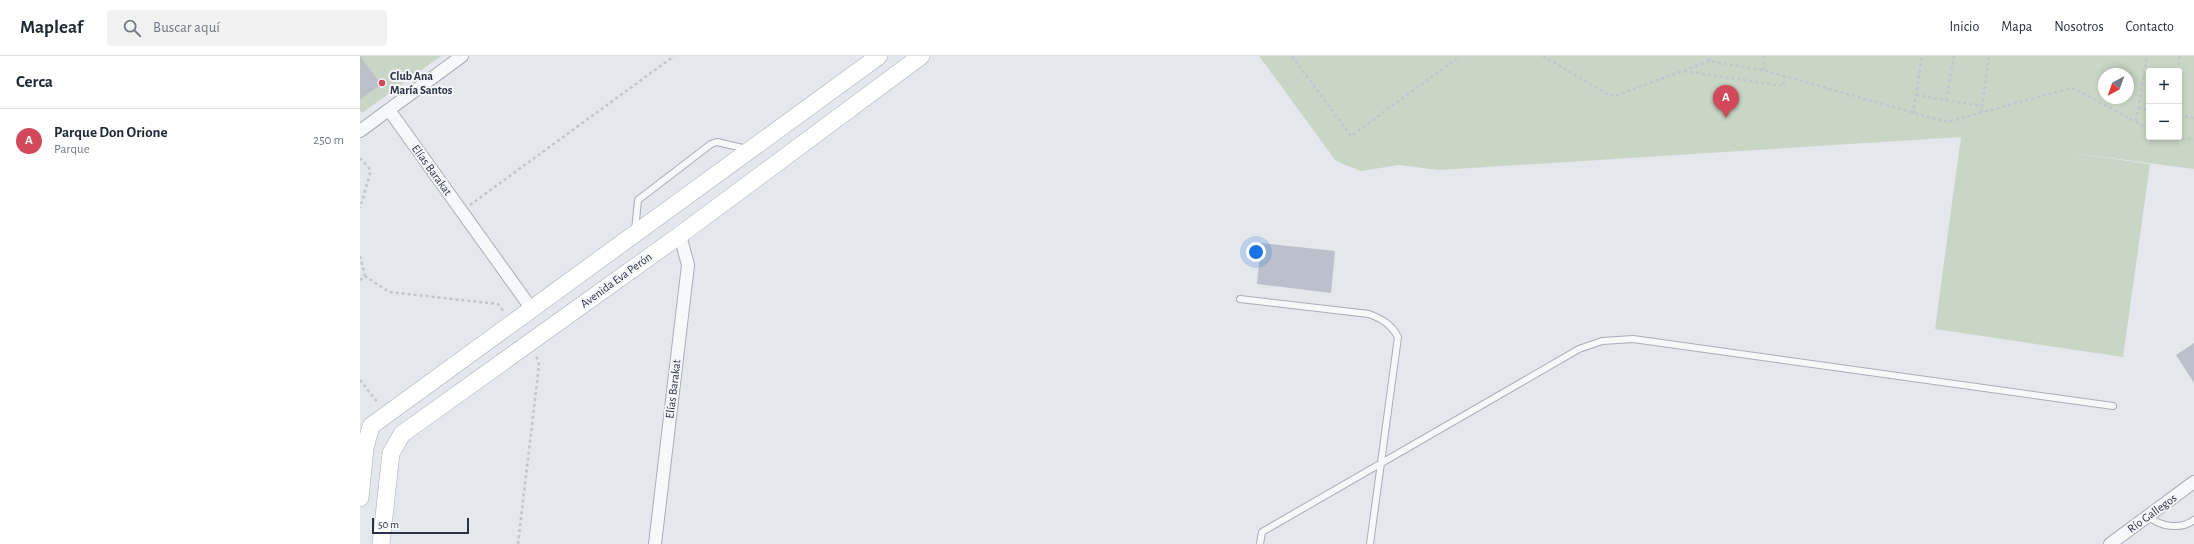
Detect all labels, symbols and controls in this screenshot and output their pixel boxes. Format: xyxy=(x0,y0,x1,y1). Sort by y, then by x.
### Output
search box xyxy=(107,10,387,46)
icon: search xyxy=(121,17,143,39)
text: Mapleaf xyxy=(20,18,83,37)
text: Buscar aquí xyxy=(153,20,220,35)
text: Inicio xyxy=(1949,20,1979,34)
text: Mapa xyxy=(2001,20,2032,34)
text: Nosotros xyxy=(2054,20,2104,34)
text: Contacto xyxy=(2126,20,2174,34)
north arrow xyxy=(2098,68,2134,104)
map controls xyxy=(2146,68,2182,140)
button: + xyxy=(2146,68,2182,104)
place label: Club Ana María Santos xyxy=(390,70,453,96)
text: Cerca xyxy=(16,73,53,90)
marker: Club Ana María Santos xyxy=(377,78,387,88)
pin: A xyxy=(1713,85,1739,118)
button: − xyxy=(2146,104,2182,140)
text: Parque Don Orione xyxy=(54,125,168,140)
text: A xyxy=(25,134,33,147)
text: 250 m xyxy=(313,134,344,147)
street label: Elías Barakat xyxy=(410,142,454,198)
text: Parque xyxy=(54,143,90,156)
your location xyxy=(1246,242,1266,262)
street label: Avenida Eva Perón xyxy=(578,250,654,310)
street label: Elías Barakat xyxy=(663,359,683,419)
street label: Río Gallegos xyxy=(2125,491,2179,535)
scale bar xyxy=(372,516,469,535)
text: 50 m xyxy=(378,519,399,530)

